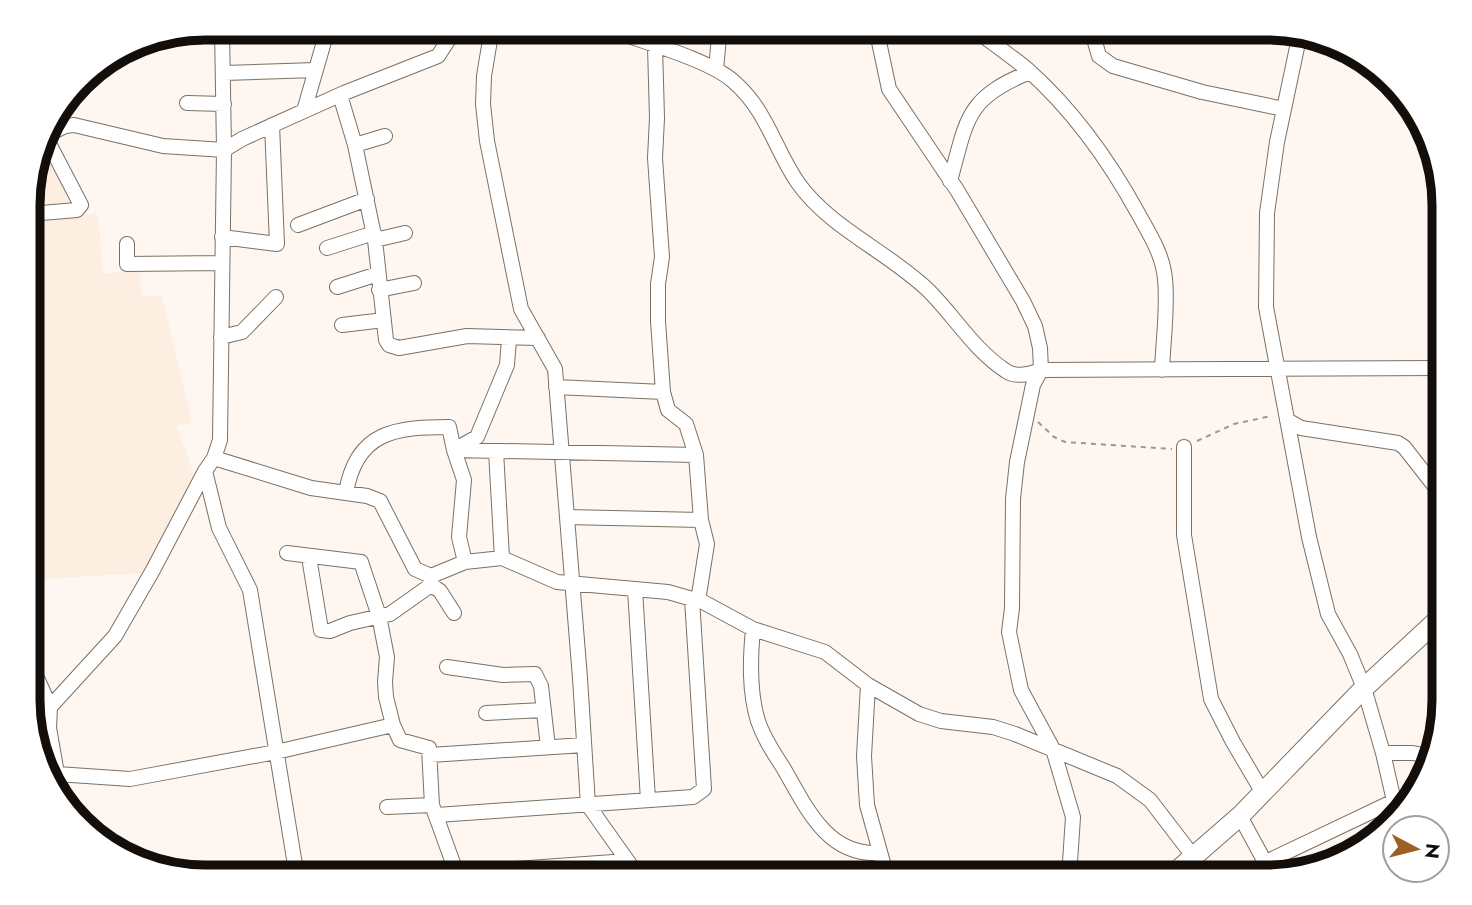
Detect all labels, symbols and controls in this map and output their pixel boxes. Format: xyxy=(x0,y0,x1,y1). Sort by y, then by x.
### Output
north arrow xyxy=(1381,814,1451,884)
text: N xyxy=(1418,842,1447,860)

